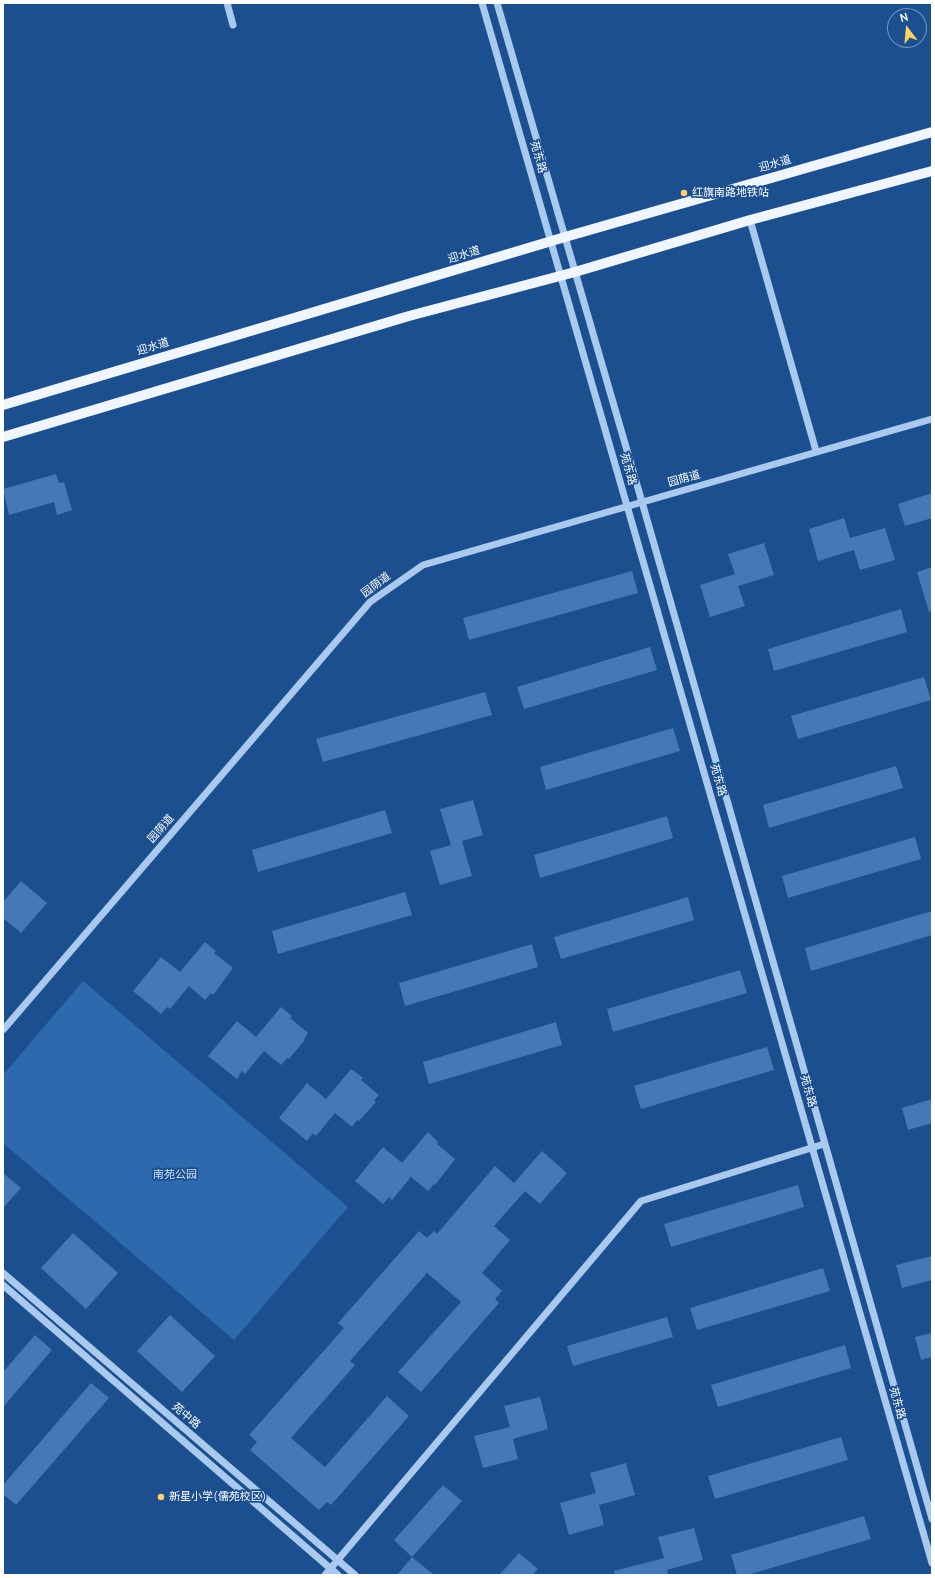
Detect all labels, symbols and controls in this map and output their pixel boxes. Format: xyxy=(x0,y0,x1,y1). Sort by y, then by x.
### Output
north arrow xyxy=(887,8,927,48)
text: N xyxy=(898,9,910,25)
street label: 苑东路 xyxy=(527,139,549,175)
street label: 迎水道 xyxy=(757,153,793,175)
place label: 红旗南路地铁站 xyxy=(692,186,769,200)
marker: 红旗南路地铁站 xyxy=(679,188,689,198)
street label: 迎水道 xyxy=(446,244,482,266)
street label: 迎水道 xyxy=(135,336,171,358)
street label: 苑东路 xyxy=(617,451,639,487)
street label: 园荫道 xyxy=(666,468,702,490)
street label: 园荫道 xyxy=(359,570,393,600)
street label: 苑东路 xyxy=(707,762,729,798)
street label: 园荫道 xyxy=(145,812,177,846)
street label: 苑东路 xyxy=(797,1073,819,1109)
park label: 南苑公园 xyxy=(153,1168,197,1182)
street label: 苑东路 xyxy=(886,1385,908,1421)
street label: 苑中路 xyxy=(169,1400,203,1432)
place label: 新星小学(儒苑校区) xyxy=(169,1490,266,1504)
marker: 新星小学(儒苑校区) xyxy=(156,1492,166,1502)

